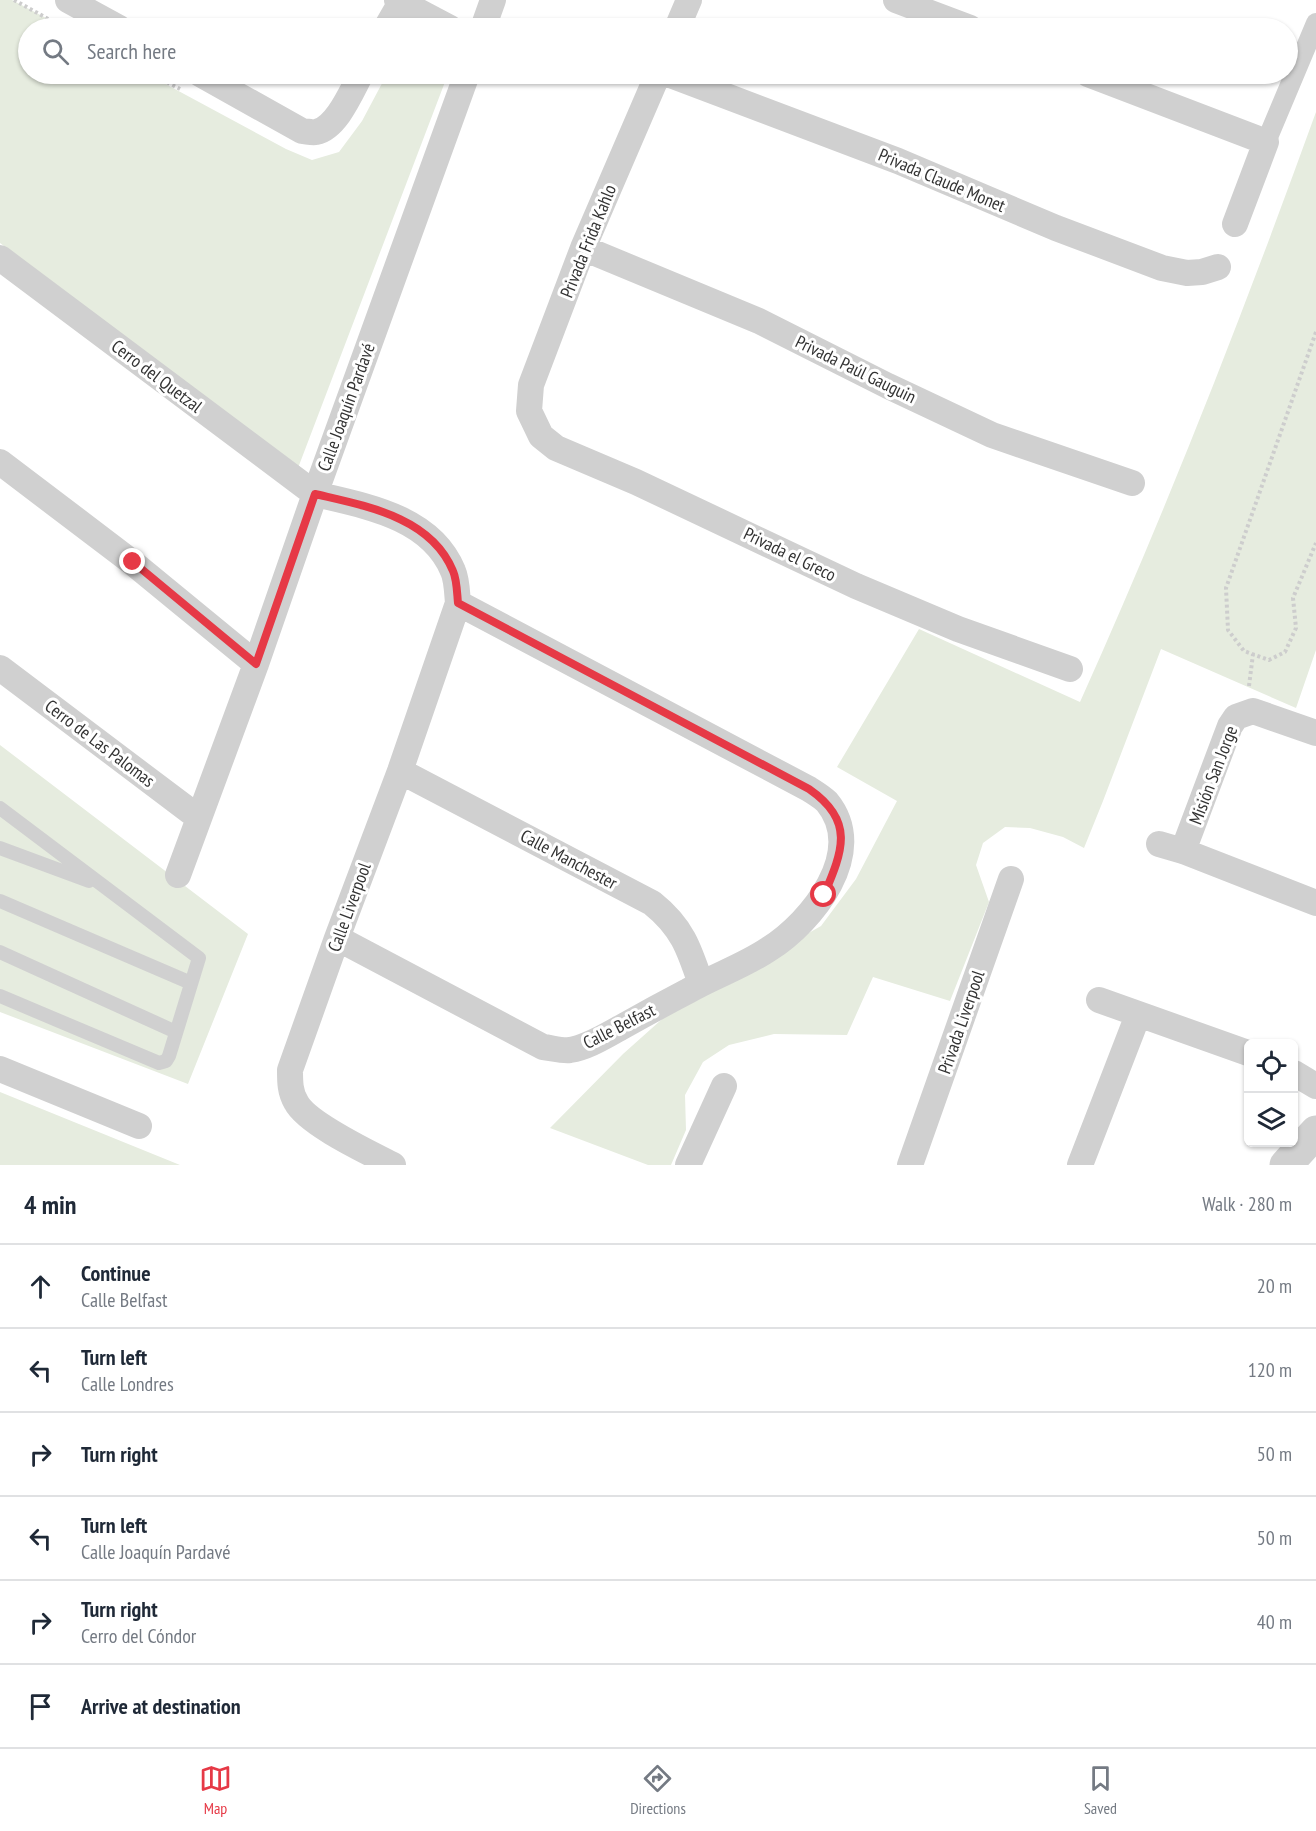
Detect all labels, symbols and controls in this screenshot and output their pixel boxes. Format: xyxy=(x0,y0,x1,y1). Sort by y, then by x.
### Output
search box xyxy=(18,18,1298,84)
icon: search xyxy=(39,35,72,68)
text: Search here xyxy=(87,37,176,65)
street label: Privada Claude Monet xyxy=(875,143,1009,217)
street label: Privada Frida Kahlo xyxy=(555,181,621,301)
street label: Privada Paúl Gauguin xyxy=(792,330,920,408)
street label: Cerro del Quetzal xyxy=(107,334,208,418)
street label: Calle Joaquín Pardavé xyxy=(312,340,380,474)
street label: Privada el Greco xyxy=(740,522,840,586)
route end xyxy=(119,548,145,574)
street label: Cerro de Las Palomas xyxy=(40,694,160,792)
street label: Misión San Jorge xyxy=(1184,722,1242,828)
street label: Calle Manchester xyxy=(517,824,621,894)
street label: Calle Liverpool xyxy=(322,859,376,955)
route start xyxy=(810,881,836,907)
street label: Privada Liverpool xyxy=(933,967,990,1077)
street label: Calle Belfast xyxy=(579,998,659,1054)
map controls xyxy=(1244,1039,1298,1147)
button: locate xyxy=(1244,1039,1298,1093)
button: layers xyxy=(1244,1093,1298,1147)
text: 4 min xyxy=(24,1188,77,1221)
text: Walk · 280 m xyxy=(1202,1191,1292,1217)
text: Continue xyxy=(81,1259,151,1287)
icon: ahead xyxy=(24,1270,57,1303)
text: 20 m xyxy=(1257,1273,1292,1299)
text: Calle Belfast xyxy=(81,1287,167,1313)
text: Turn left xyxy=(81,1343,147,1371)
icon: left xyxy=(24,1354,57,1387)
text: 120 m xyxy=(1248,1357,1292,1383)
text: Calle Londres xyxy=(81,1371,174,1397)
icon: right xyxy=(24,1438,57,1471)
text: Turn right xyxy=(81,1440,158,1468)
text: 50 m xyxy=(1257,1441,1292,1467)
text: Turn left xyxy=(81,1511,147,1539)
icon: left xyxy=(24,1522,57,1555)
text: 50 m xyxy=(1257,1525,1292,1551)
text: Calle Joaquín Pardavé xyxy=(81,1539,231,1565)
text: Turn right xyxy=(81,1595,158,1623)
icon: right xyxy=(24,1606,57,1639)
text: 40 m xyxy=(1257,1609,1292,1635)
text: Cerro del Cóndor xyxy=(81,1623,196,1649)
icon: arrive xyxy=(24,1690,57,1723)
text: Arrive at destination xyxy=(81,1692,241,1720)
tab: Map xyxy=(199,1762,232,1818)
tab: Directions xyxy=(630,1762,686,1818)
tab: Saved xyxy=(1084,1762,1117,1818)

